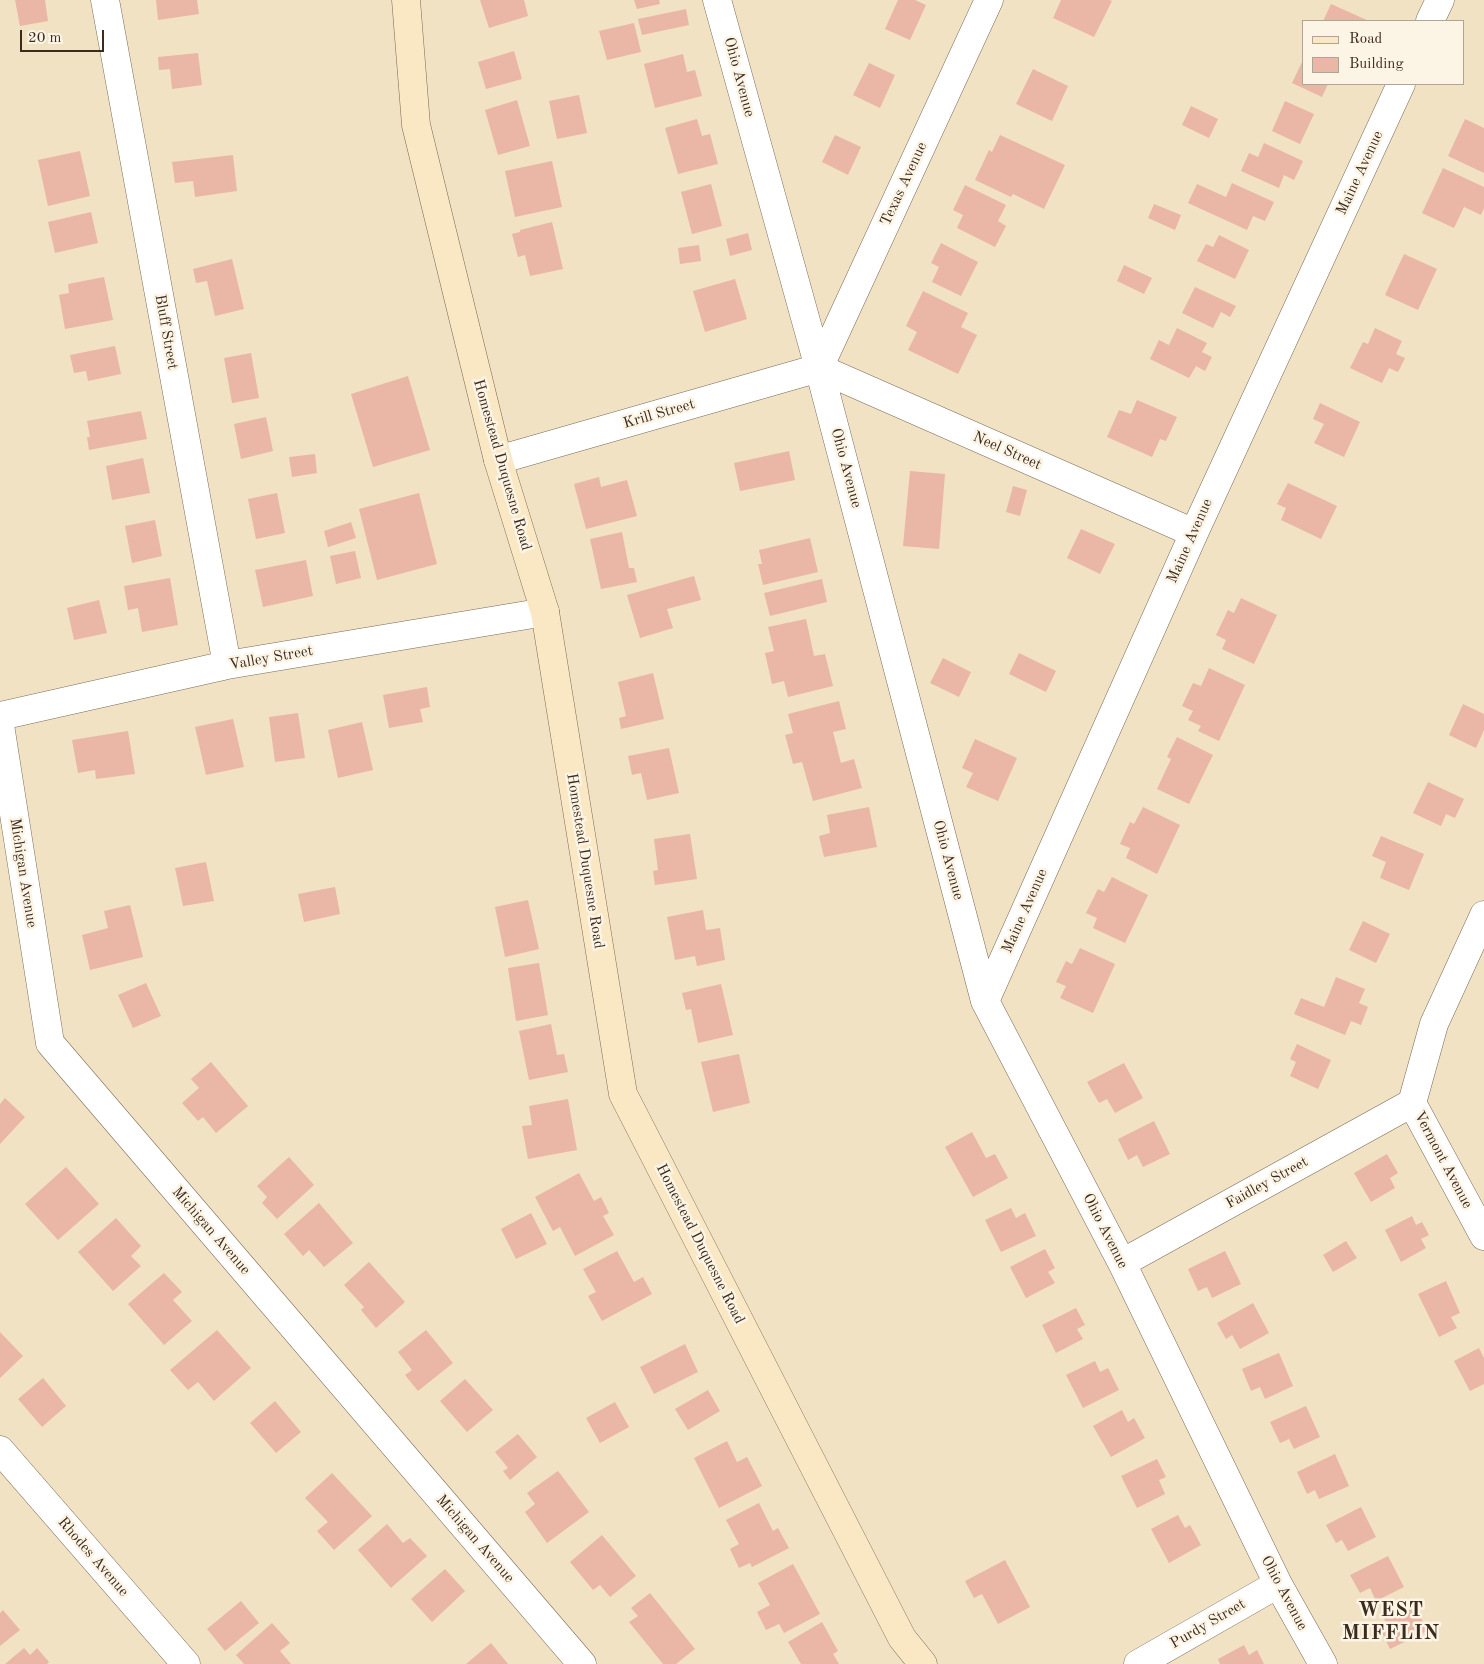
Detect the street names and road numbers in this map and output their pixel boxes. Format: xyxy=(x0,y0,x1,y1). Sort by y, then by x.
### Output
street label: Ohio Avenue xyxy=(720,35,758,119)
street label: Maine Avenue xyxy=(1333,128,1387,218)
street label: Texas Avenue xyxy=(877,139,931,229)
street label: Bluff Street xyxy=(151,293,181,371)
street label: Homestead Duquesne Road xyxy=(469,377,535,553)
street label: Krill Street xyxy=(621,395,697,433)
street label: Ohio Avenue xyxy=(827,426,865,510)
street label: Neel Street xyxy=(970,428,1044,474)
street label: Maine Avenue xyxy=(1163,496,1217,586)
street label: Valley Street xyxy=(228,642,314,674)
street label: Homestead Duquesne Road xyxy=(562,772,608,950)
street label: Michigan Avenue xyxy=(5,817,41,929)
street label: Ohio Avenue xyxy=(929,818,967,902)
street label: Maine Avenue xyxy=(998,866,1052,956)
street label: Vermont Avenue xyxy=(1410,1108,1476,1212)
street label: Faidley Street xyxy=(1223,1153,1311,1213)
street label: Homestead Duquesne Road xyxy=(652,1161,748,1327)
street label: Michigan Avenue xyxy=(168,1183,254,1279)
street label: Ohio Avenue xyxy=(1078,1190,1132,1272)
street label: Michigan Avenue xyxy=(432,1491,518,1587)
street label: Rhodes Avenue xyxy=(54,1514,132,1600)
street label: Ohio Avenue xyxy=(1257,1553,1311,1633)
street label: Purdy Street xyxy=(1167,1595,1249,1653)

